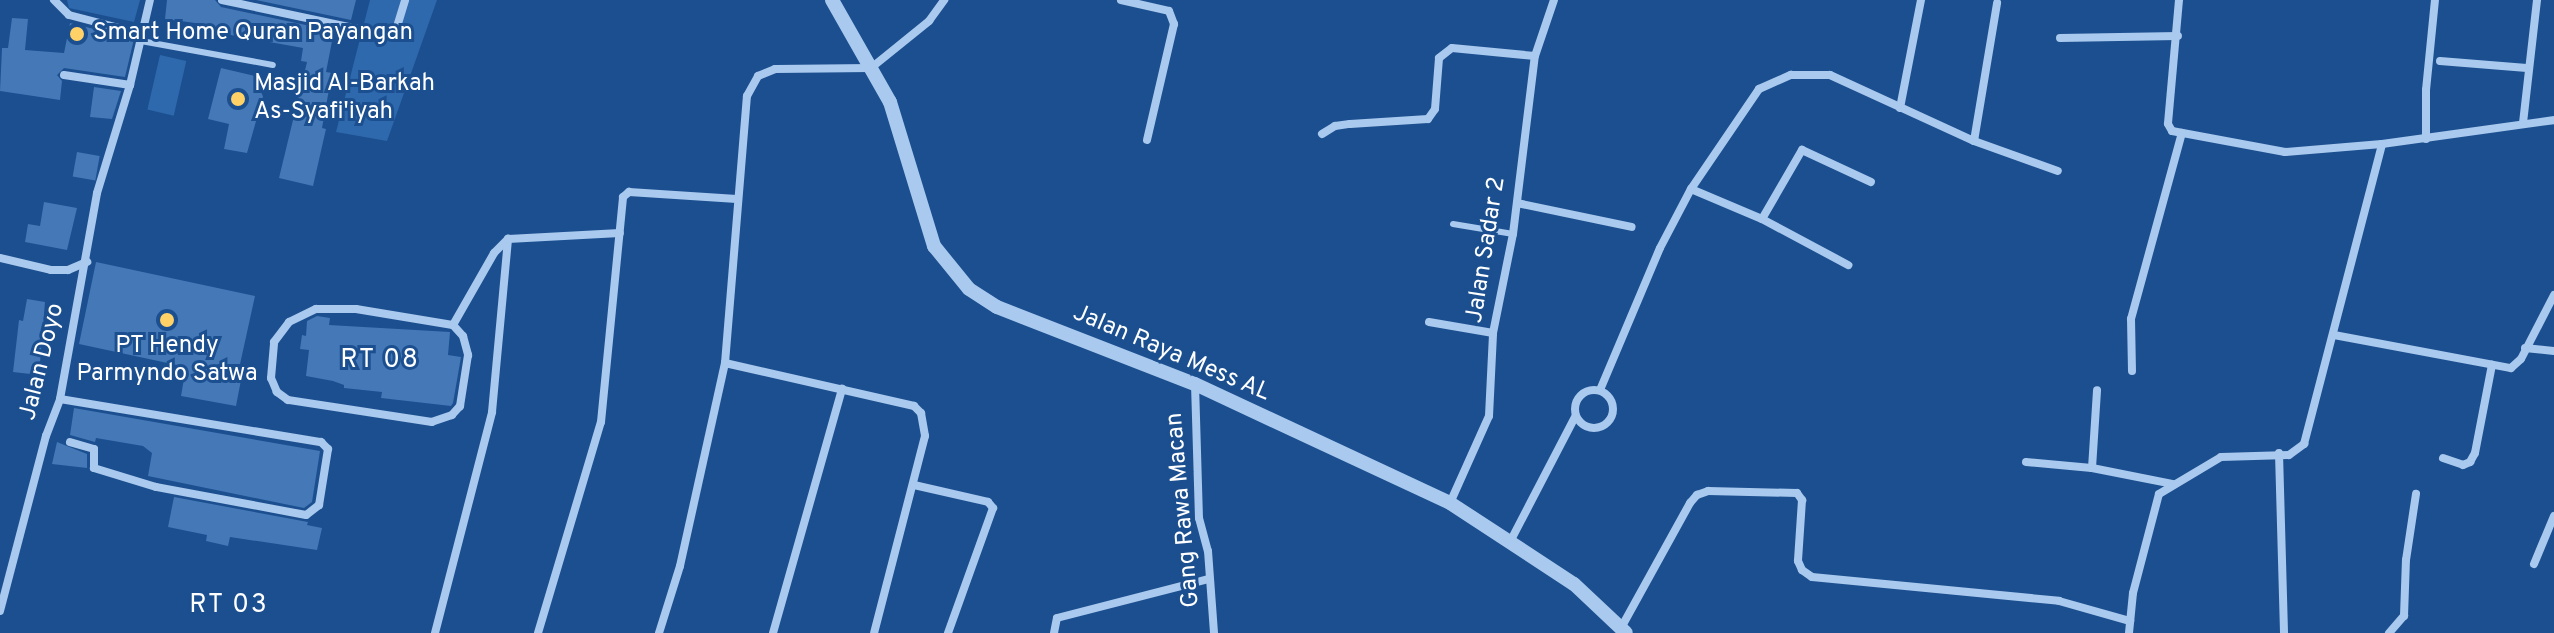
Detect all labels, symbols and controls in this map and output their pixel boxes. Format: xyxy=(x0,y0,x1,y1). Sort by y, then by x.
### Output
place label: Smart Home Quran Payangan xyxy=(93,20,413,48)
marker: Smart Home Quran Payangan xyxy=(68,25,86,43)
place label: Masjid Al-Barkah As-Syafi'iyah xyxy=(254,71,436,127)
marker: Masjid Al-Barkah As-Syafi'iyah xyxy=(229,90,247,108)
street label: Jalan Sadar 2 xyxy=(1461,175,1513,325)
street label: Jalan Raya Mess AL xyxy=(1068,299,1274,409)
street label: Jalan Doyo xyxy=(15,301,71,423)
marker: PT Hendy Parmyndo Satwa xyxy=(158,311,176,329)
place label: PT Hendy Parmyndo Satwa xyxy=(76,333,258,389)
district label: RT 08 xyxy=(340,345,420,377)
street label: Gang Rawa Macan xyxy=(1161,411,1207,609)
district label: RT 03 xyxy=(189,590,269,622)

